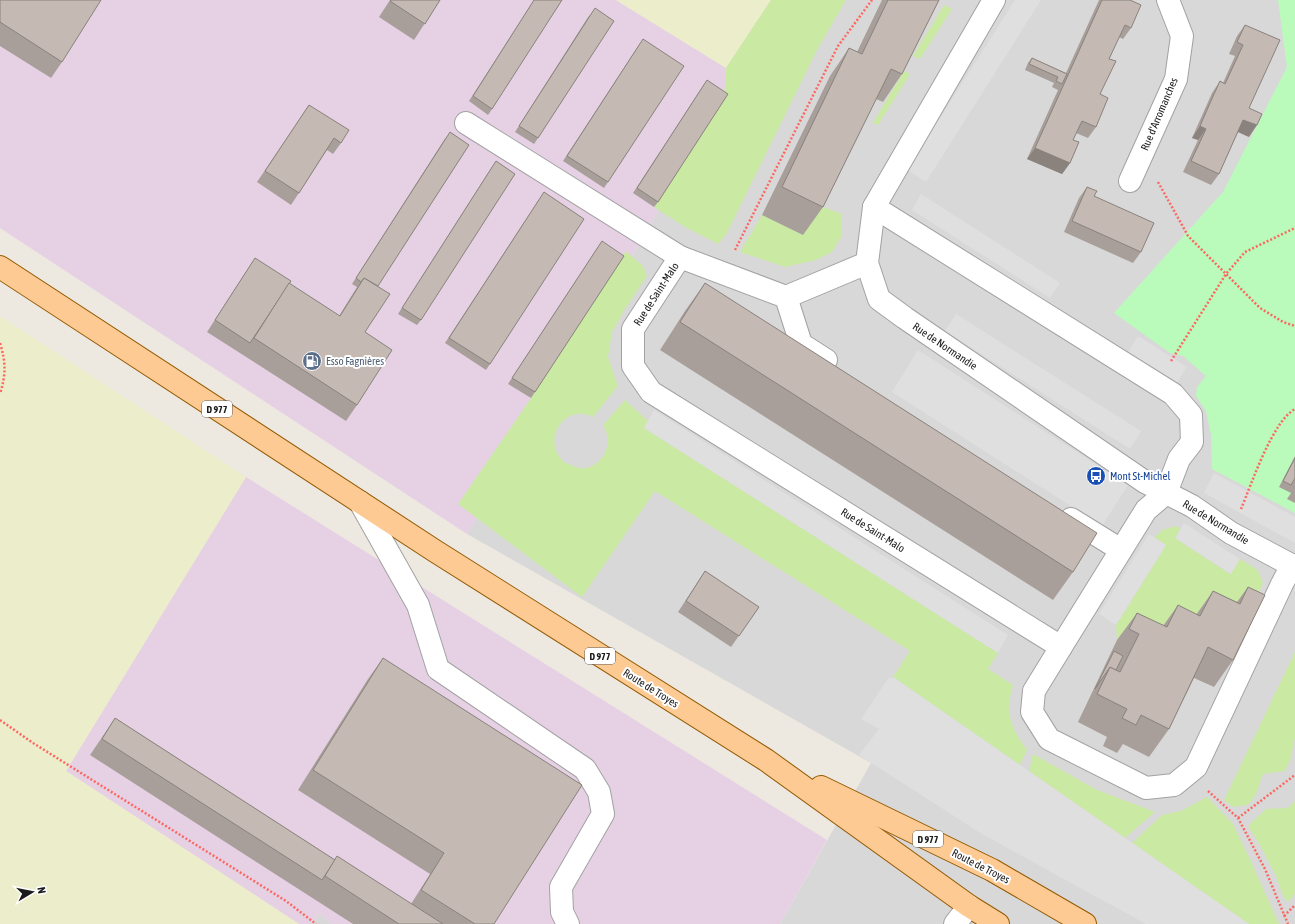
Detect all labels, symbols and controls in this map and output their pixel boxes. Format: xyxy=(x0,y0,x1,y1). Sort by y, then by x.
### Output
street label: Rue d'Arromanches xyxy=(1138,76,1180,152)
street label: Rue de Saint-Malo xyxy=(631,260,681,328)
street label: Rue de Normandie xyxy=(911,320,979,372)
fuel station icon: Esso Fagnières xyxy=(301,350,323,372)
place label: Esso Fagnières xyxy=(326,355,384,367)
road number: D 977 xyxy=(202,401,232,417)
bus stop icon: Mont St-Michel xyxy=(1085,465,1107,487)
place label: Mont St-Michel xyxy=(1110,470,1170,482)
street label: Rue de Normandie xyxy=(1181,498,1251,546)
street label: Rue de Saint-Malo xyxy=(839,506,907,554)
road number: D 977 xyxy=(585,648,615,664)
street label: Route de Troyes xyxy=(621,666,681,710)
road number: D 977 xyxy=(913,831,943,847)
street label: Route de Troyes xyxy=(950,846,1012,886)
north arrow xyxy=(12,872,52,912)
text: N xyxy=(35,886,48,895)

